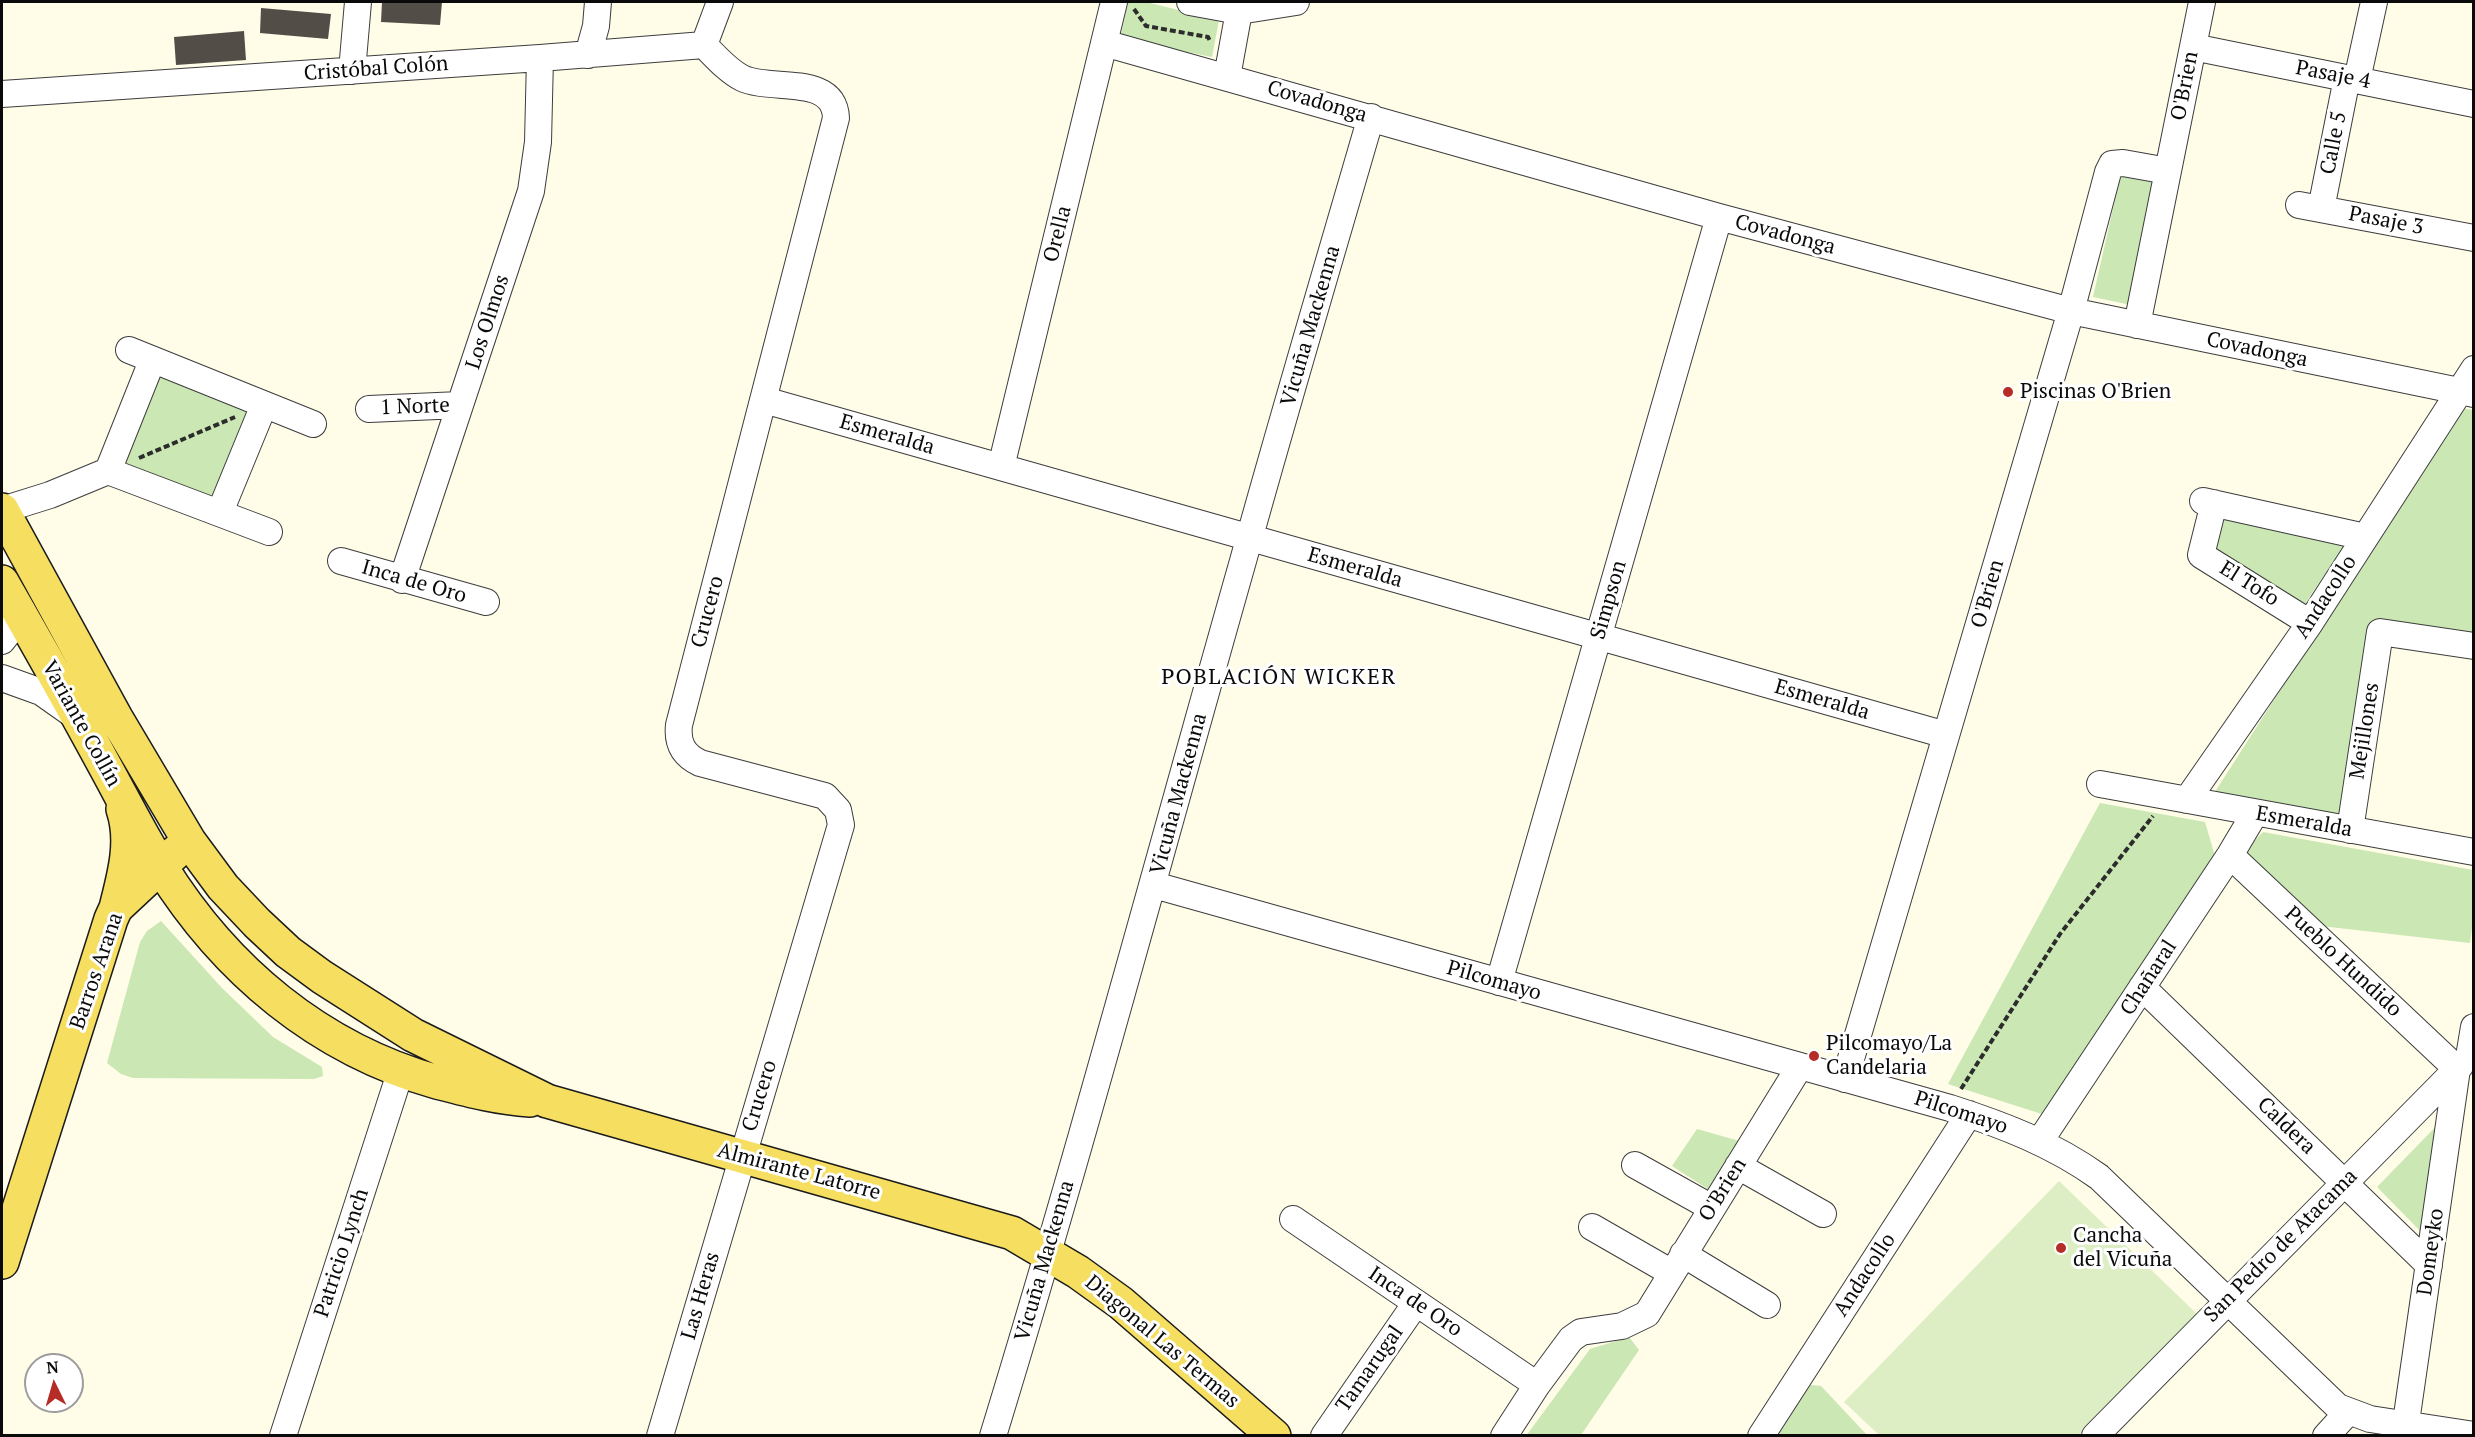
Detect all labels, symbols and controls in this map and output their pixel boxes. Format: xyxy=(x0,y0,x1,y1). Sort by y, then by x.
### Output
street label: O'Brien xyxy=(2166,49,2204,123)
street label: Cristóbal Colón xyxy=(303,51,449,87)
street label: Pasaje 4 xyxy=(2293,55,2373,95)
street label: Covadonga xyxy=(1264,76,1370,128)
street label: Calle 5 xyxy=(2316,109,2352,177)
street label: Pasaje 3 xyxy=(2346,201,2426,241)
street label: Orella xyxy=(1039,203,1077,265)
street label: Covadonga xyxy=(1732,210,1838,260)
street label: Vicuña Mackenna xyxy=(1276,243,1346,409)
street label: Los Olmos xyxy=(461,271,515,373)
street label: Covadonga xyxy=(2204,327,2310,373)
place label: Piscinas O'Brien xyxy=(2020,379,2171,405)
marker: Piscinas O'Brien xyxy=(2001,385,2015,399)
street label: 1 Norte xyxy=(380,393,450,421)
street label: Esmeralda xyxy=(837,409,937,461)
street label: Esmeralda xyxy=(1305,542,1405,594)
street label: Andacollo xyxy=(2290,551,2362,643)
street label: Inca de Oro xyxy=(359,555,469,609)
street label: El Tofo xyxy=(2215,556,2283,612)
street label: O'Brien xyxy=(1966,557,2010,631)
street label: Simpson xyxy=(1586,558,1632,642)
street label: Crucero xyxy=(686,573,730,651)
street label: Variante Collín xyxy=(36,657,126,791)
district label: POBLACIÓN WICKER xyxy=(1161,665,1397,691)
street label: Esmeralda xyxy=(1772,674,1872,726)
street label: Mejillones xyxy=(2345,681,2385,781)
street label: Vicuña Mackenna xyxy=(1145,711,1213,877)
street label: Esmeralda xyxy=(2254,801,2354,843)
street label: Pueblo Hundido xyxy=(2279,901,2407,1023)
street label: Barros Arana xyxy=(65,909,129,1033)
street label: Chañaral xyxy=(2115,936,2183,1020)
street label: Pilcomayo xyxy=(1444,956,1544,1006)
place label: Pilcomayo/La Candelaria xyxy=(1826,1031,1952,1081)
marker: Pilcomayo/La Candelaria xyxy=(1807,1049,1821,1063)
street label: Crucero xyxy=(737,1057,783,1135)
street label: Pilcomayo xyxy=(1911,1086,2011,1140)
street label: Caldera xyxy=(2252,1092,2320,1160)
street label: Almirante Latorre xyxy=(715,1138,883,1206)
street label: O'Brien xyxy=(1694,1154,1752,1226)
street label: San Pedro de Atacama xyxy=(2199,1164,2363,1328)
street label: Vicuña Mackenna xyxy=(1010,1178,1080,1344)
street label: Patricio Lynch xyxy=(309,1185,375,1321)
street label: Domeyko xyxy=(2412,1207,2450,1297)
place label: Cancha del Vicuña xyxy=(2073,1223,2172,1273)
street label: Andacollo xyxy=(1829,1229,1901,1321)
marker: Cancha del Vicuña xyxy=(2054,1241,2068,1255)
street label: Las Heras xyxy=(676,1249,726,1343)
street label: Inca de Oro xyxy=(1363,1261,1467,1343)
street label: Diagonal Las Termas xyxy=(1080,1270,1244,1414)
street label: Tamarugal xyxy=(1331,1321,1409,1417)
north arrow xyxy=(24,1353,84,1413)
text: N xyxy=(46,1356,60,1379)

